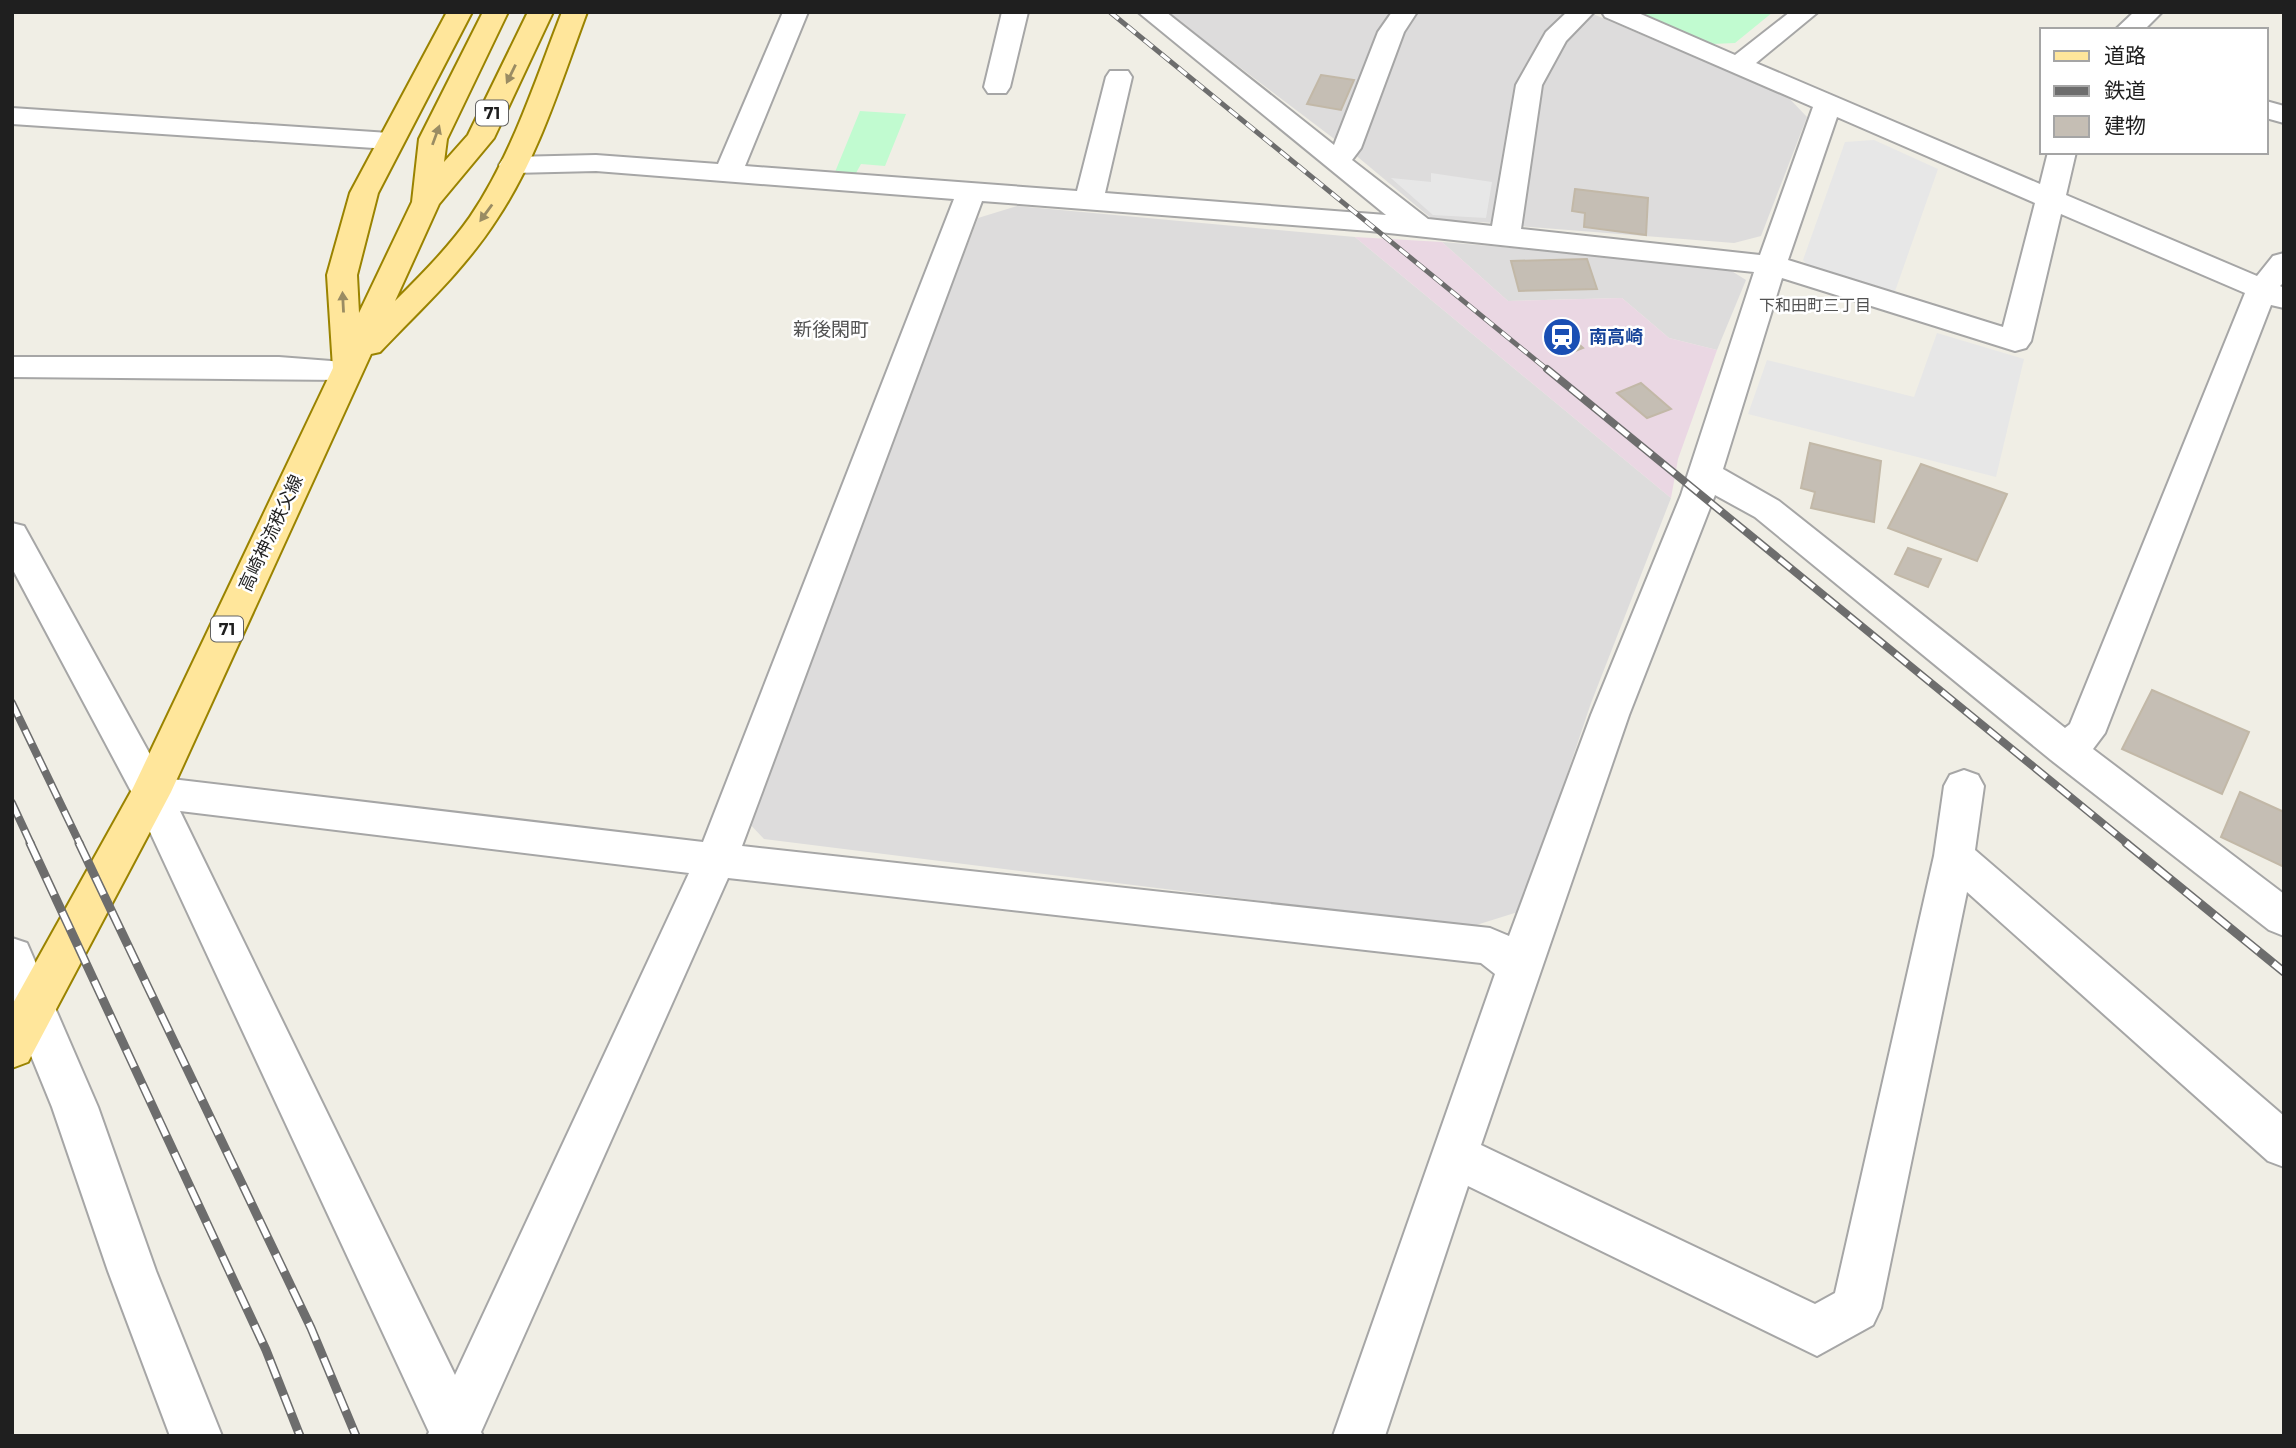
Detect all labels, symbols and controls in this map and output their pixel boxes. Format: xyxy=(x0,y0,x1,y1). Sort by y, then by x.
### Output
legend xyxy=(2040,28,2268,154)
text: 道路 xyxy=(2104,43,2146,68)
one-way arrow xyxy=(506,64,517,84)
text: 鉄道 xyxy=(2104,78,2146,103)
road number: 71 xyxy=(476,100,508,125)
text: 建物 xyxy=(2104,113,2146,138)
one-way arrow xyxy=(431,124,442,145)
one-way arrow xyxy=(479,204,493,222)
one-way arrow xyxy=(337,290,348,312)
district label: 下和田町三丁目 xyxy=(1759,296,1871,315)
station icon: 南高崎 xyxy=(1541,316,1583,358)
district label: 新後閑町 xyxy=(793,318,869,341)
place label: 南高崎 xyxy=(1589,326,1643,348)
street label: 高崎神流秩父線 xyxy=(234,471,308,595)
road number: 71 xyxy=(211,616,243,642)

